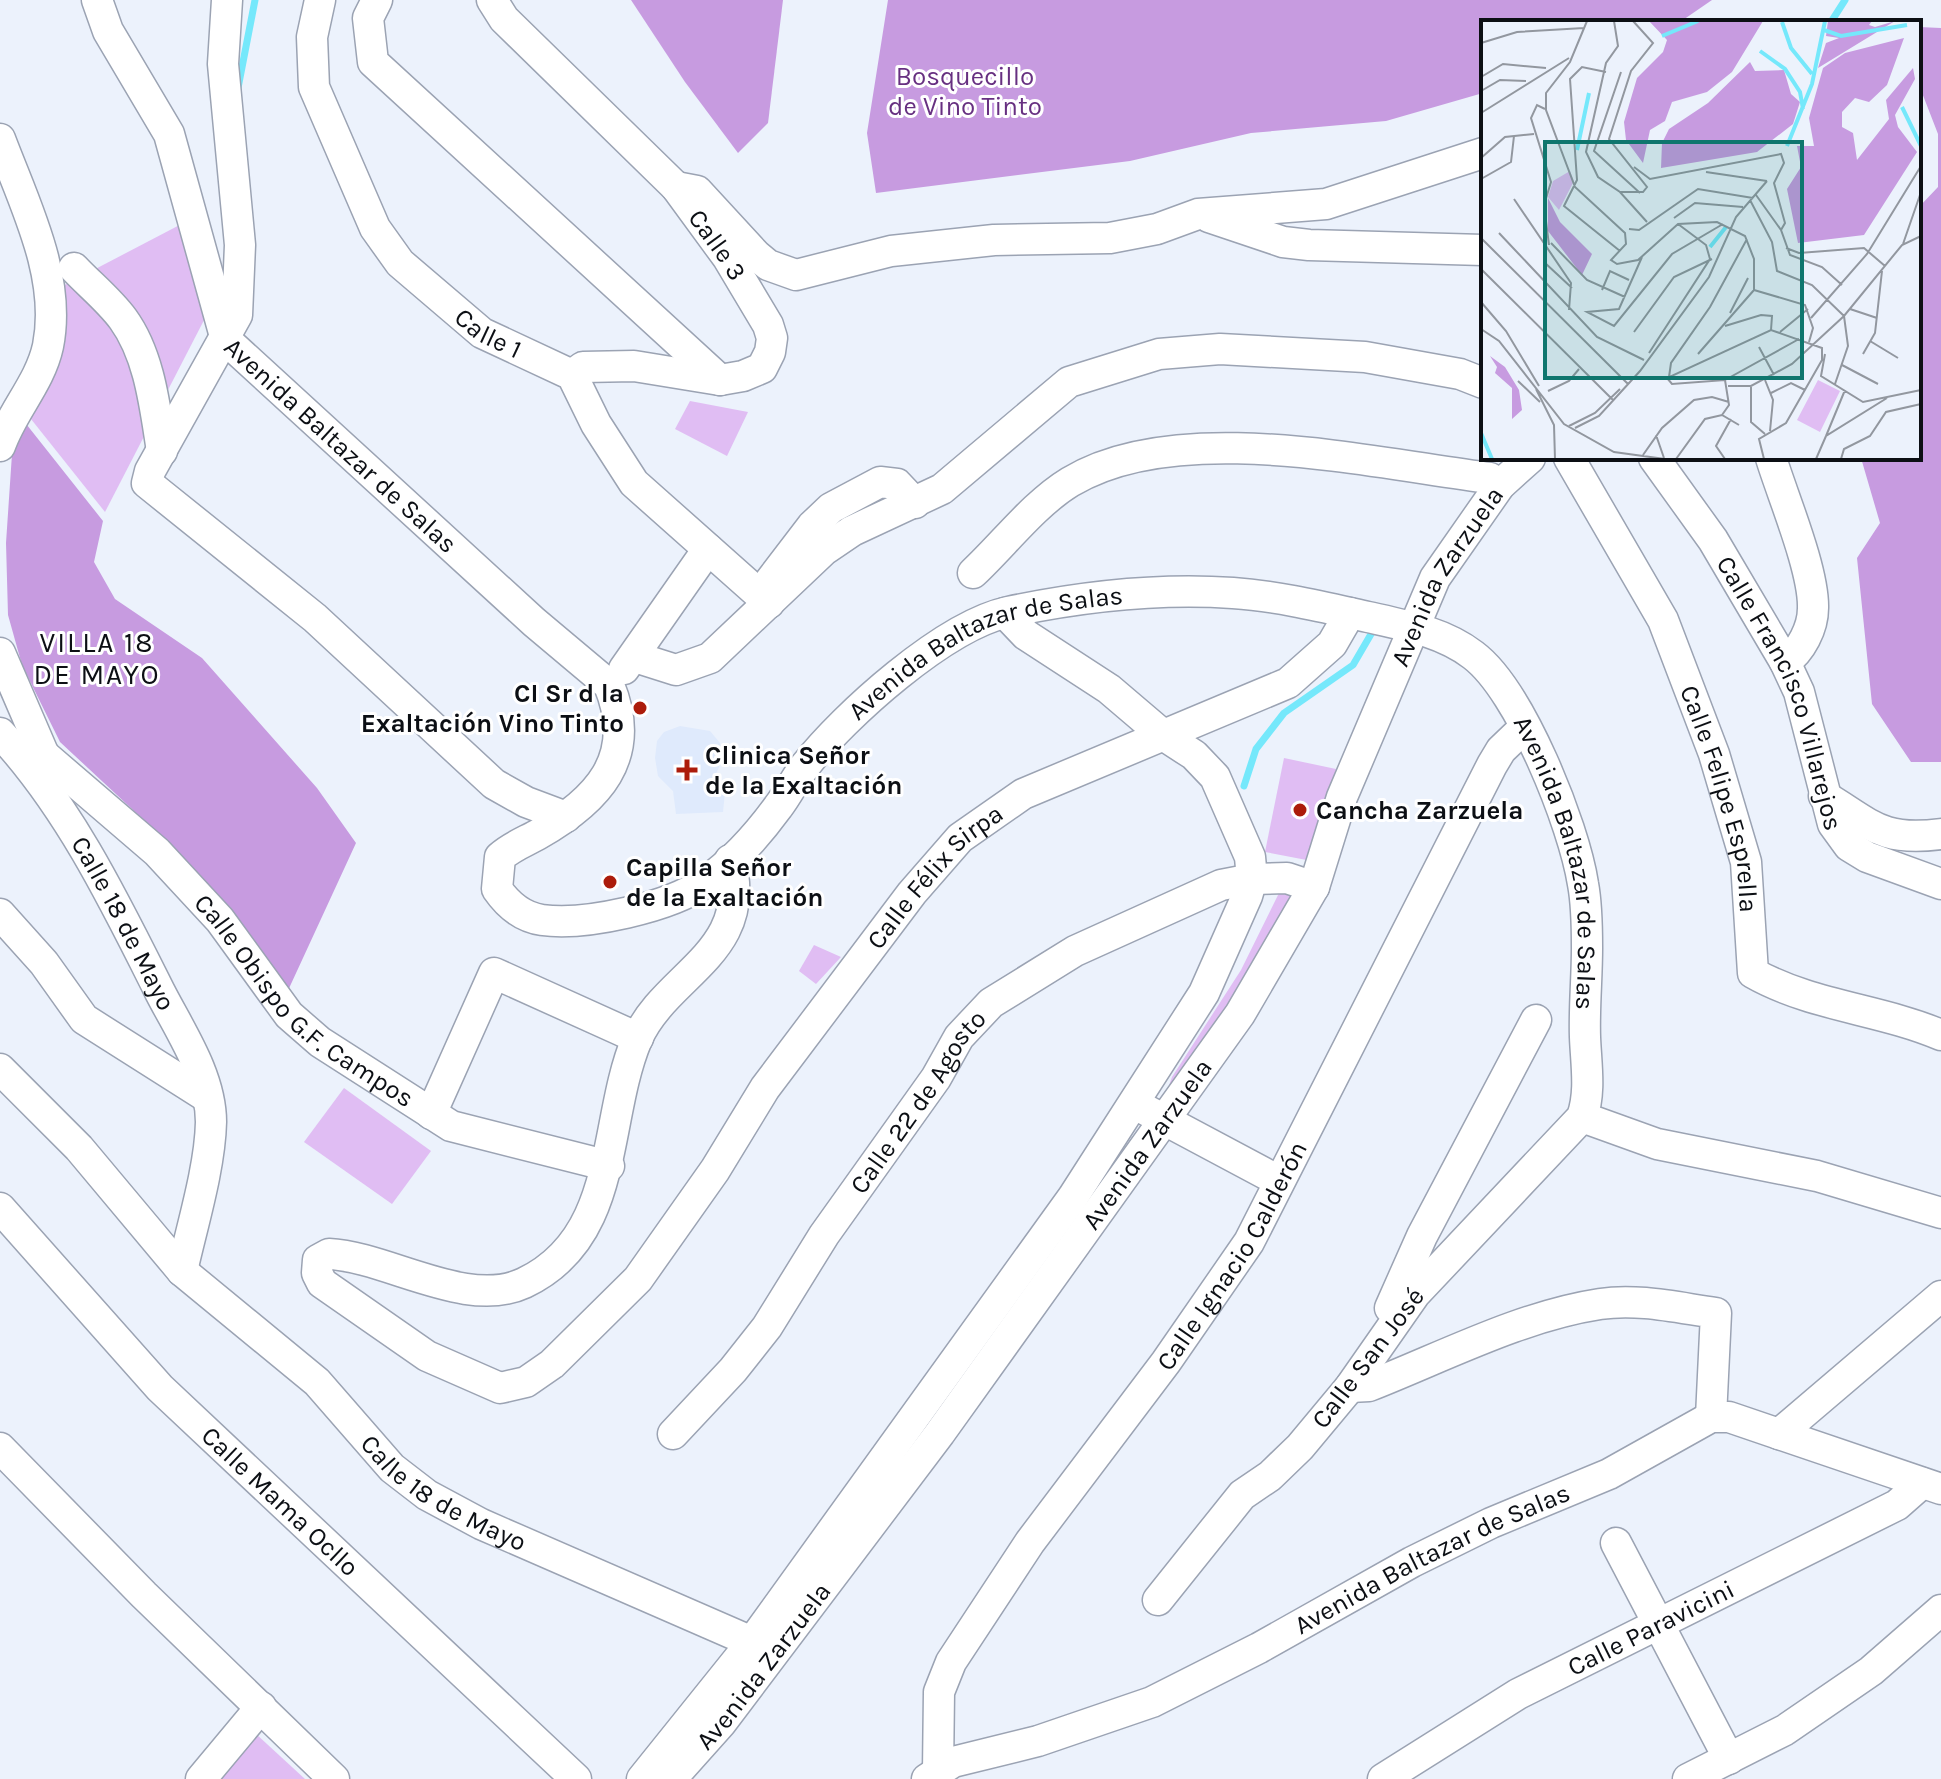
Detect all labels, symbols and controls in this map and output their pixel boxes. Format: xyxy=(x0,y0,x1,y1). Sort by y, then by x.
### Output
inset map xyxy=(1481,20,1921,460)
park label: Bosquecillo de Vino Tinto xyxy=(888,61,1042,122)
street label: Calle 3 xyxy=(682,203,753,286)
street label: Calle 1 xyxy=(448,301,527,365)
street label: Avenida Baltazar de Salas xyxy=(218,331,464,559)
street label: Avenida Zarzuela xyxy=(1384,480,1510,671)
street label: Calle Francisco Villarejos xyxy=(1710,550,1850,834)
street label: Avenida Baltazar de Salas xyxy=(841,579,1124,726)
district label: VILLA 18 DE MAYO xyxy=(34,626,160,691)
place label: CI Sr d la Exaltación Vino Tinto xyxy=(361,678,624,739)
street label: Calle Felipe Esprella xyxy=(1674,681,1765,913)
marker: CI Sr d la Exaltación Vino Tinto xyxy=(631,699,649,717)
street label: Avenida Baltazar de Salas xyxy=(1507,710,1603,1011)
place label: Clinica Señor de la Exaltación xyxy=(705,740,902,801)
marker: Clinica Señor de la Exaltación xyxy=(676,759,698,781)
place label: Cancha Zarzuela xyxy=(1316,795,1523,826)
street label: Calle Félix Sirpa xyxy=(860,797,1009,955)
marker: Cancha Zarzuela xyxy=(1291,801,1309,819)
street label: Calle 18 de Mayo xyxy=(65,831,182,1016)
place label: Capilla Señor de la Exaltación xyxy=(626,852,823,913)
marker: Capilla Señor de la Exaltación xyxy=(601,873,619,891)
street label: Calle Obispo G.F. Campos xyxy=(188,887,420,1114)
street label: Calle 22 de Agosto xyxy=(843,1003,992,1200)
street label: Avenida Zarzuela xyxy=(1075,1053,1218,1235)
street label: Calle Ignacio Calderón xyxy=(1150,1136,1313,1376)
street label: Calle San José xyxy=(1305,1282,1431,1434)
street label: Calle Mama Ocllo xyxy=(195,1420,366,1582)
street label: Calle 18 de Mayo xyxy=(354,1428,531,1557)
street label: Avenida Baltazar de Salas xyxy=(1289,1477,1574,1641)
street label: Calle Paravicini xyxy=(1562,1573,1739,1682)
street label: Avenida Zarzuela xyxy=(689,1576,837,1756)

